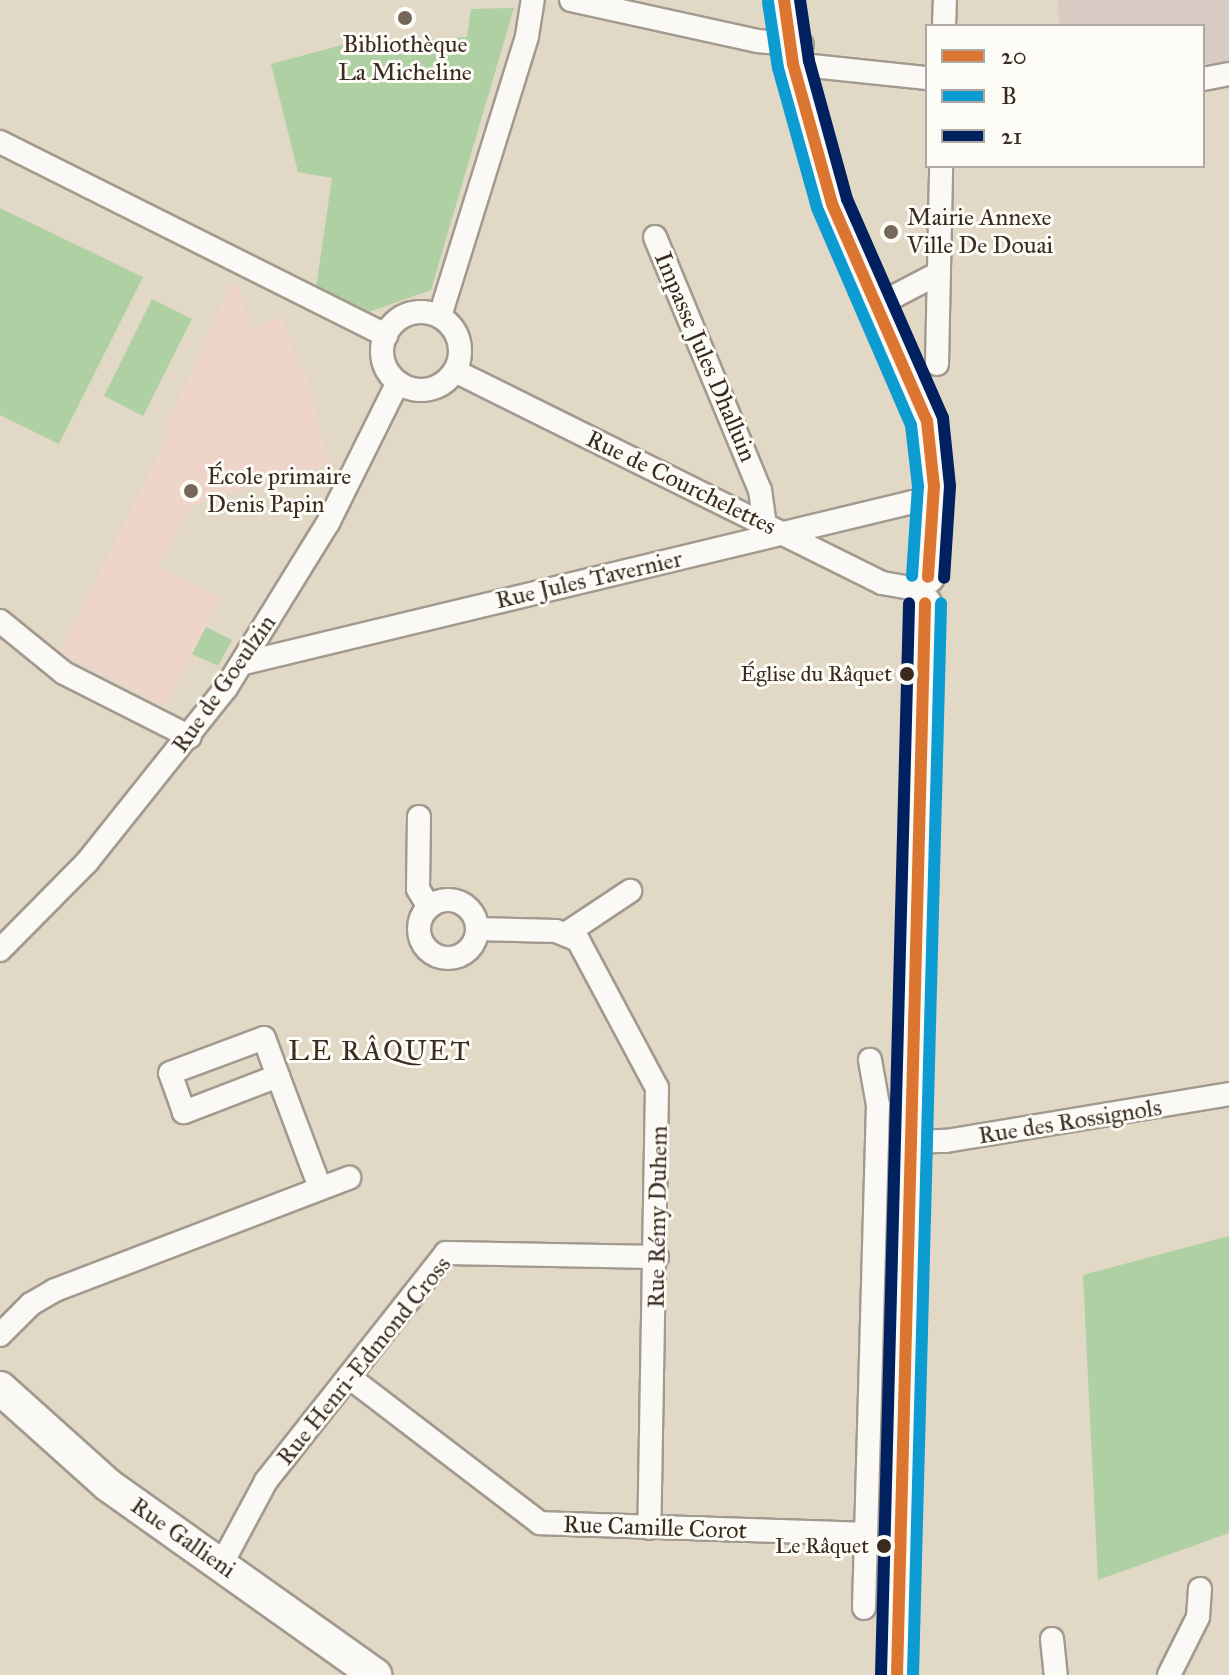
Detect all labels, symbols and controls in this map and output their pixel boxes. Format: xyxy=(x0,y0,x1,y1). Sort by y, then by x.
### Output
marker: Bibliothèque La Micheline xyxy=(396,9,414,27)
legend xyxy=(925,24,1205,168)
place label: Bibliothèque La Micheline xyxy=(338,31,472,87)
text: 20 xyxy=(1001,41,1027,71)
text: B xyxy=(1001,81,1017,111)
text: 21 xyxy=(1001,121,1022,151)
place label: Mairie Annexe Ville De Douai xyxy=(907,204,1053,260)
marker: Mairie Annexe Ville De Douai xyxy=(882,223,900,241)
street label: Impasse Jules Dhalluin xyxy=(648,248,762,466)
street label: Rue de Courchelettes xyxy=(581,425,781,541)
place label: École primaire Denis Papin xyxy=(207,463,351,519)
marker: École primaire Denis Papin xyxy=(182,482,200,500)
street label: Rue Jules Tavernier xyxy=(493,545,685,615)
street label: Rue de Goeulzin xyxy=(166,610,282,758)
place label: Église du Râquet xyxy=(741,661,892,687)
marker: Église du Râquet xyxy=(899,666,915,682)
district label: LE RÂQUET xyxy=(288,1034,472,1068)
street label: Rue des Rossignols xyxy=(976,1093,1164,1151)
street label: Rue Rémy Duhem xyxy=(642,1125,674,1309)
street label: Rue Henri-Edmond Cross xyxy=(271,1251,457,1471)
street label: Rue Gallieni xyxy=(125,1491,241,1585)
street label: Rue Camille Corot xyxy=(562,1510,748,1546)
place label: Le Râquet xyxy=(775,1533,869,1559)
marker: Le Râquet xyxy=(876,1538,892,1554)

